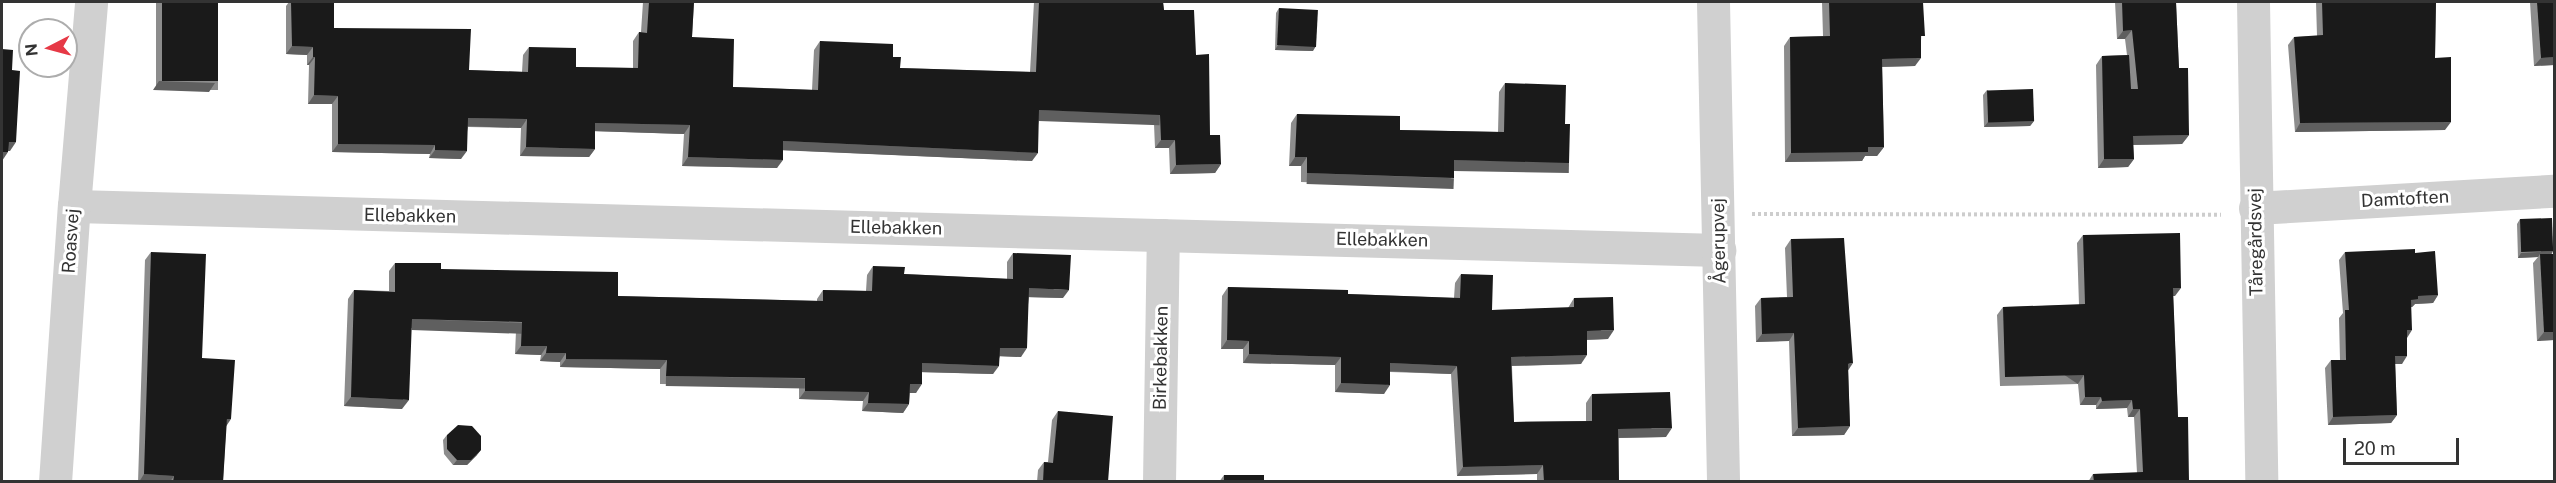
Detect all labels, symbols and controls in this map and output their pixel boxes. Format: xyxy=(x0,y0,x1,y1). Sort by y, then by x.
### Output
north arrow xyxy=(18,18,78,78)
text: N xyxy=(21,43,42,57)
street label: Damtoften xyxy=(2360,186,2450,212)
street label: Tåregårdsvej xyxy=(2244,188,2268,296)
street label: Ågerupvej xyxy=(1707,198,1731,284)
street label: Ellebakken xyxy=(364,204,456,228)
street label: Roasvej xyxy=(58,208,84,274)
street label: Ellebakken xyxy=(850,216,942,240)
street label: Ellebakken xyxy=(1336,228,1428,252)
street label: Birkebakken xyxy=(1149,306,1173,410)
scale bar xyxy=(2346,426,2462,464)
text: 20 m xyxy=(2354,438,2396,459)

